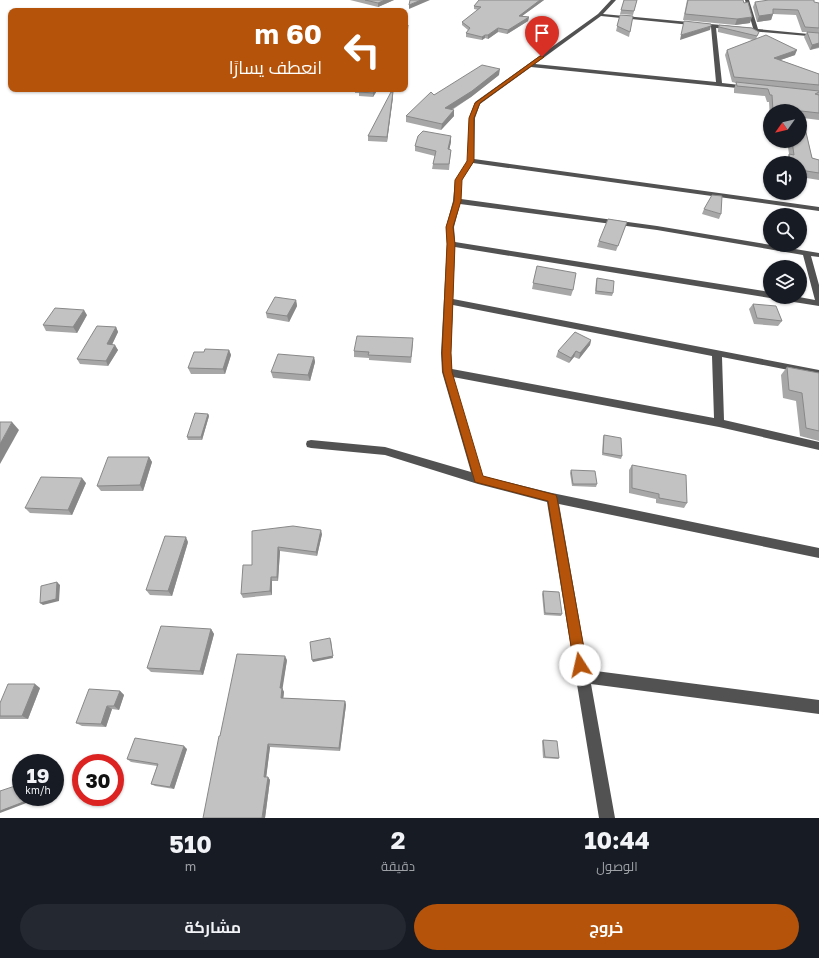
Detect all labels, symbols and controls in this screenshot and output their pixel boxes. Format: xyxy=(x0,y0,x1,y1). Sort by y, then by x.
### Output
pin xyxy=(525,16,559,57)
text: 60 m xyxy=(254,17,322,50)
icon: arrive xyxy=(531,22,553,44)
icon: left xyxy=(336,24,388,76)
text: انعطف يسارًا xyxy=(229,56,322,78)
north arrow xyxy=(763,104,807,148)
map controls xyxy=(763,104,807,304)
button: sound xyxy=(763,156,807,200)
button: search xyxy=(763,208,807,252)
button: layers xyxy=(763,260,807,304)
position arrow xyxy=(559,644,601,686)
speed limit sign: 30 xyxy=(72,754,124,806)
text: 19 xyxy=(26,763,49,787)
text: km/h xyxy=(25,784,51,796)
text: 2 xyxy=(391,825,405,854)
text: 10:44 xyxy=(584,825,650,854)
text: 510 xyxy=(169,829,212,858)
text: m xyxy=(185,858,196,874)
text: دقيقة xyxy=(381,858,415,874)
text: الوصول xyxy=(596,858,638,874)
button: مشاركة xyxy=(20,904,406,950)
button: خروج xyxy=(414,904,799,950)

